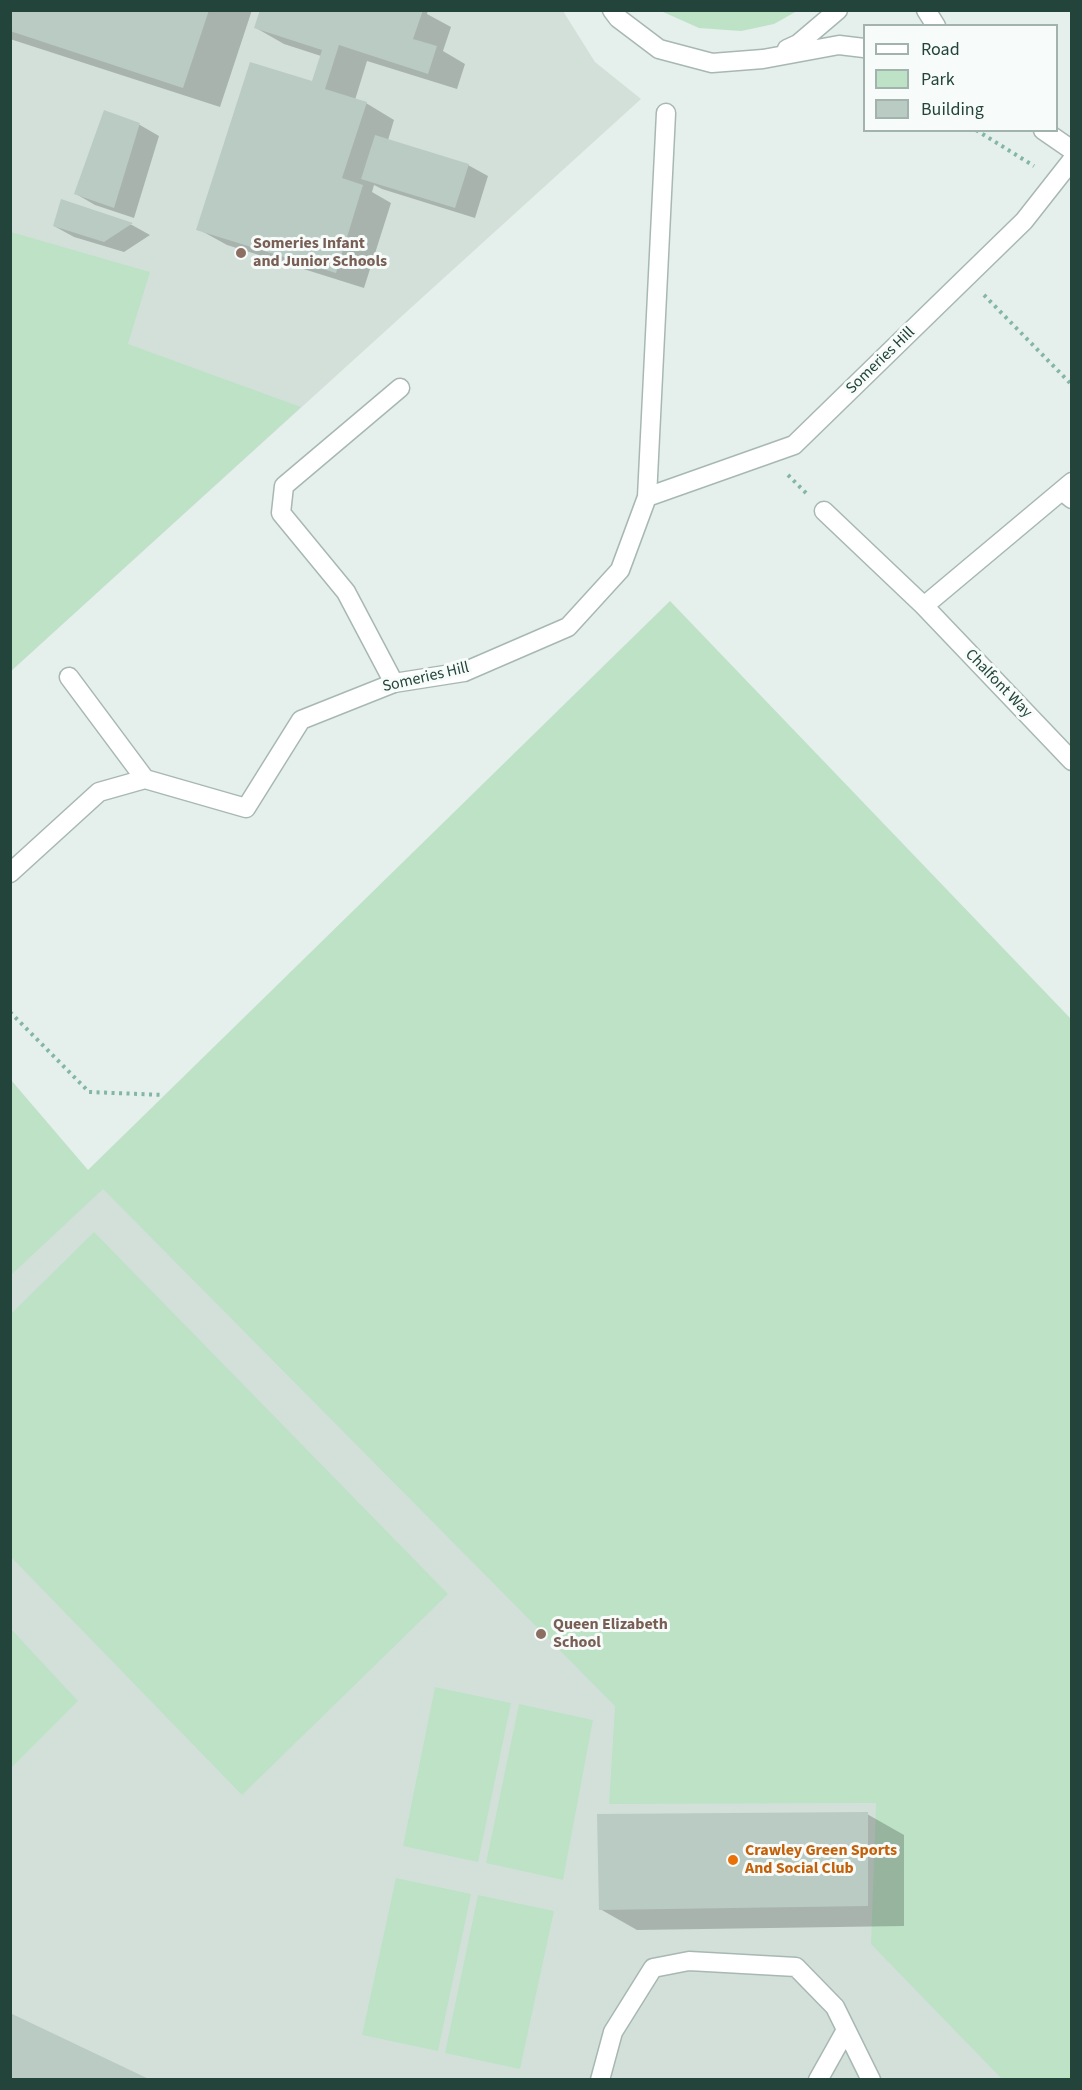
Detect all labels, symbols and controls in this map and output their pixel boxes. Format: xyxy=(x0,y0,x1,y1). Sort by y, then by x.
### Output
legend xyxy=(863,24,1058,132)
text: Road xyxy=(921,37,960,62)
text: Park xyxy=(921,67,955,92)
text: Building xyxy=(921,97,984,122)
place label: Someries Infant and Junior Schools xyxy=(253,234,387,272)
marker: Someries Infant and Junior Schools xyxy=(234,246,248,260)
street label: Someries Hill xyxy=(843,323,919,399)
street label: Chalfont Way xyxy=(960,646,1036,722)
street label: Someries Hill xyxy=(381,659,471,697)
place label: Queen Elizabeth School xyxy=(553,1615,668,1653)
marker: Queen Elizabeth School xyxy=(534,1627,548,1641)
place label: Crawley Green Sports And Social Club xyxy=(745,1841,897,1879)
marker: Crawley Green Sports And Social Club xyxy=(726,1853,740,1867)

